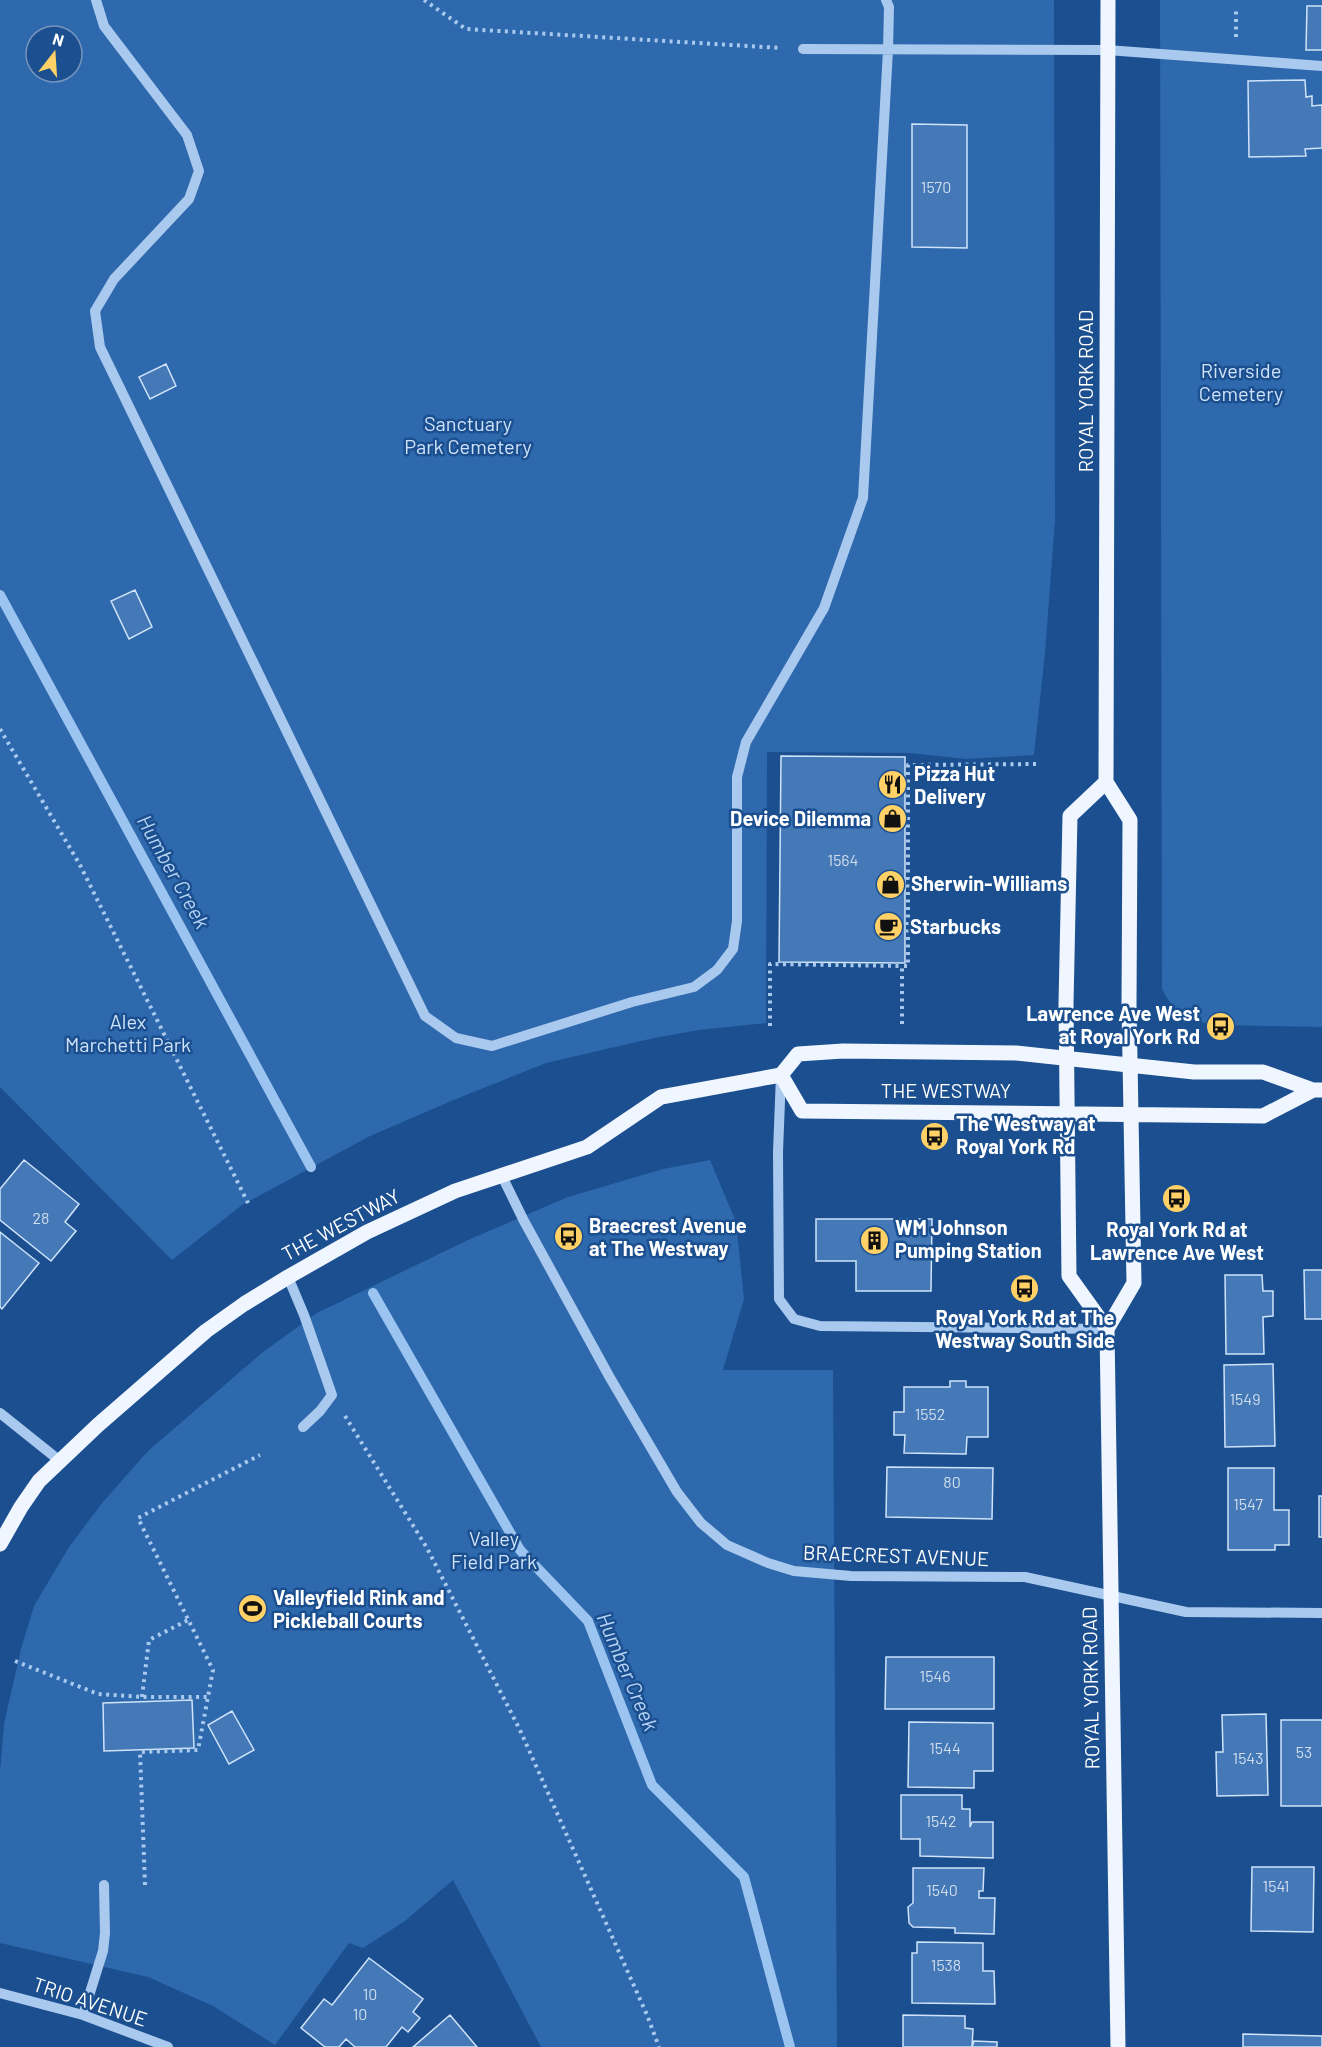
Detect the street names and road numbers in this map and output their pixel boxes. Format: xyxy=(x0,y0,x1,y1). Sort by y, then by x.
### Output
street label: ROYAL YORK ROAD xyxy=(1073,310,1097,472)
street label: THE WESTWAY xyxy=(881,1078,1011,1102)
street label: THE WESTWAY xyxy=(277,1183,404,1265)
street label: BRAECREST AVENUE xyxy=(803,1540,990,1570)
street label: ROYAL YORK ROAD xyxy=(1077,1607,1103,1769)
street label: TRIO AVENUE xyxy=(30,1971,150,2031)

